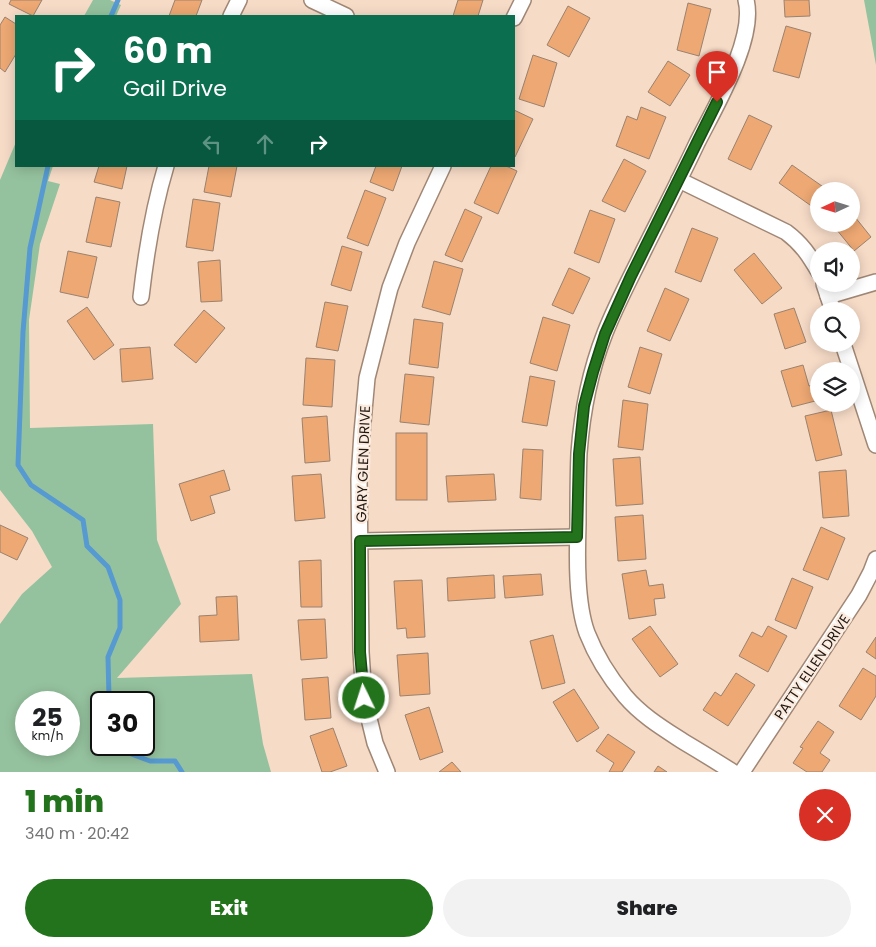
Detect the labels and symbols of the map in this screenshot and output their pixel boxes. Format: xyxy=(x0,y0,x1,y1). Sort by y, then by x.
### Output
pin xyxy=(696,51,738,102)
north arrow xyxy=(810,182,860,232)
street label: GARY GLEN DRIVE xyxy=(351,405,375,523)
street label: PATTY ELLEN DRIVE xyxy=(769,610,855,724)
position arrow xyxy=(337,671,389,723)
speed limit sign: 30 xyxy=(90,691,155,756)

